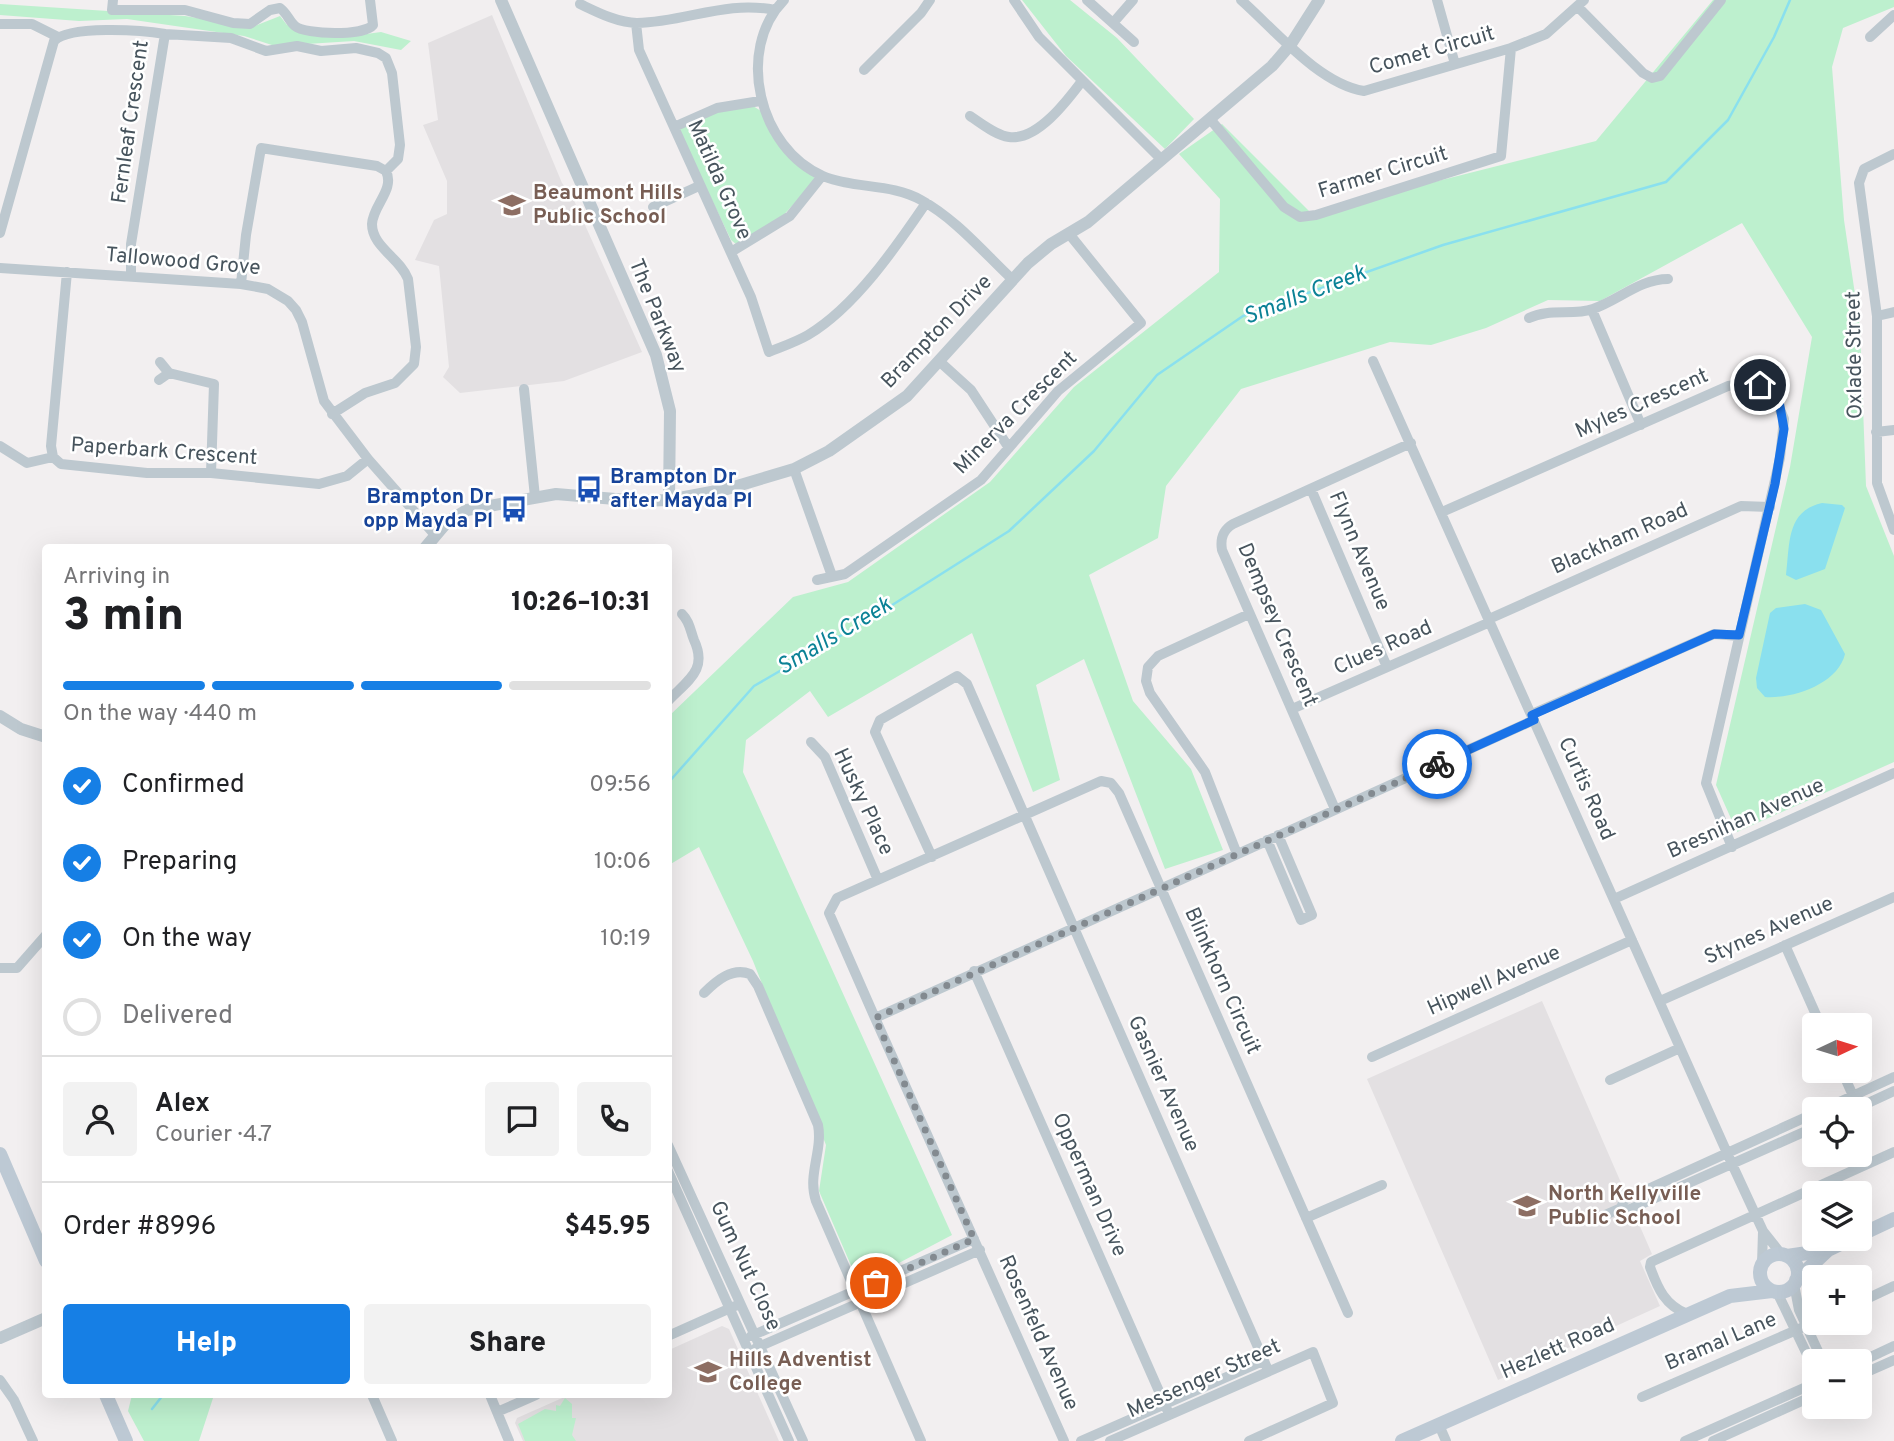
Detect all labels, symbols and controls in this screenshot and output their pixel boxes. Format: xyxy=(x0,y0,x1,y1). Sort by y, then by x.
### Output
street label: Comet Circuit xyxy=(1366,20,1498,82)
street label: Fernleaf Crescent xyxy=(106,39,156,205)
street label: Matilda Grove xyxy=(680,116,758,244)
street label: Farmer Circuit xyxy=(1315,140,1451,206)
place label: Beaumont Hills Public School xyxy=(533,180,683,231)
school or university icon: Beaumont Hills Public School xyxy=(497,190,527,220)
street label: Tallowood Grove xyxy=(104,242,262,282)
street label: The Parkway xyxy=(622,255,692,377)
water label: Smalls Creek xyxy=(1240,259,1371,333)
street label: Brampton Drive xyxy=(876,269,998,395)
street label: Oxlade Street xyxy=(1840,291,1870,419)
street label: Minerva Crescent xyxy=(948,345,1084,481)
pin xyxy=(1730,355,1790,415)
street label: Myles Crescent xyxy=(1571,363,1713,445)
icon: home xyxy=(1741,366,1779,404)
street label: Paperbark Crescent xyxy=(70,432,258,472)
place label: Brampton Dr after Mayda Pl xyxy=(610,464,753,515)
bus stop icon: Brampton Dr after Mayda Pl xyxy=(574,474,604,504)
place label: Brampton Dr opp Mayda Pl xyxy=(363,484,493,535)
street label: Flynn Avenue xyxy=(1322,487,1396,615)
bus stop icon: Brampton Dr opp Mayda Pl xyxy=(499,494,529,524)
street label: Blackham Road xyxy=(1547,497,1693,581)
street label: Dempsey Crescent xyxy=(1230,539,1324,711)
text: Arriving in xyxy=(63,563,170,592)
text: 10:26–10:31 xyxy=(511,587,651,620)
text: 3 min xyxy=(63,588,184,647)
water label: Smalls Creek xyxy=(772,591,898,683)
street label: Clues Road xyxy=(1329,614,1437,682)
text: On the way · 440 m xyxy=(63,700,257,729)
courier xyxy=(1402,729,1472,799)
street label: Curtis Road xyxy=(1551,733,1621,845)
street label: Husky Place xyxy=(826,744,900,860)
icon: bike xyxy=(1418,745,1456,783)
icon: check xyxy=(63,767,101,805)
text: Confirmed xyxy=(122,769,245,802)
text: 09:56 xyxy=(589,771,651,800)
street label: Bresnihan Avenue xyxy=(1663,772,1829,866)
icon: check xyxy=(63,844,101,882)
text: Preparing xyxy=(122,846,237,879)
text: 10:06 xyxy=(594,848,651,877)
street label: Stynes Avenue xyxy=(1700,890,1838,972)
street label: Blinkhorn Circuit xyxy=(1178,903,1266,1059)
icon: check xyxy=(63,921,101,959)
text: On the way xyxy=(122,923,252,956)
text: 10:19 xyxy=(600,925,651,954)
street label: Hipwell Avenue xyxy=(1423,940,1565,1022)
text: Delivered xyxy=(122,1000,233,1033)
street label: Gasnier Avenue xyxy=(1121,1012,1205,1156)
north arrow xyxy=(1802,1013,1872,1083)
map controls xyxy=(1802,1013,1872,1419)
button: person xyxy=(63,1082,137,1156)
button: chat xyxy=(485,1082,559,1156)
button: phone xyxy=(577,1082,651,1156)
text: Alex xyxy=(155,1088,210,1121)
button: locate xyxy=(1802,1097,1872,1167)
street label: Opperman Drive xyxy=(1045,1109,1133,1261)
text: Courier · 4.7 xyxy=(155,1121,272,1150)
place label: North Kellyville Public School xyxy=(1548,1181,1701,1232)
button: layers xyxy=(1802,1181,1872,1251)
school or university icon: North Kellyville Public School xyxy=(1512,1191,1542,1221)
street label: Gum Nut Close xyxy=(703,1197,787,1335)
text: Order #8996 xyxy=(63,1211,216,1244)
text: $45.95 xyxy=(565,1211,651,1244)
street label: Rosenfeld Avenue xyxy=(992,1251,1084,1415)
pin xyxy=(846,1253,906,1313)
icon: bag xyxy=(857,1264,895,1302)
button: + xyxy=(1802,1265,1872,1335)
button: Help xyxy=(63,1304,350,1384)
button: Share xyxy=(364,1304,651,1384)
street label: Bramal Lane xyxy=(1661,1306,1781,1378)
street label: Hezlett Road xyxy=(1497,1312,1619,1386)
street label: Messenger Street xyxy=(1123,1333,1285,1425)
place label: Hills Adventist College xyxy=(729,1347,871,1398)
button: − xyxy=(1802,1349,1872,1419)
school or university icon: Hills Adventist College xyxy=(693,1357,723,1387)

